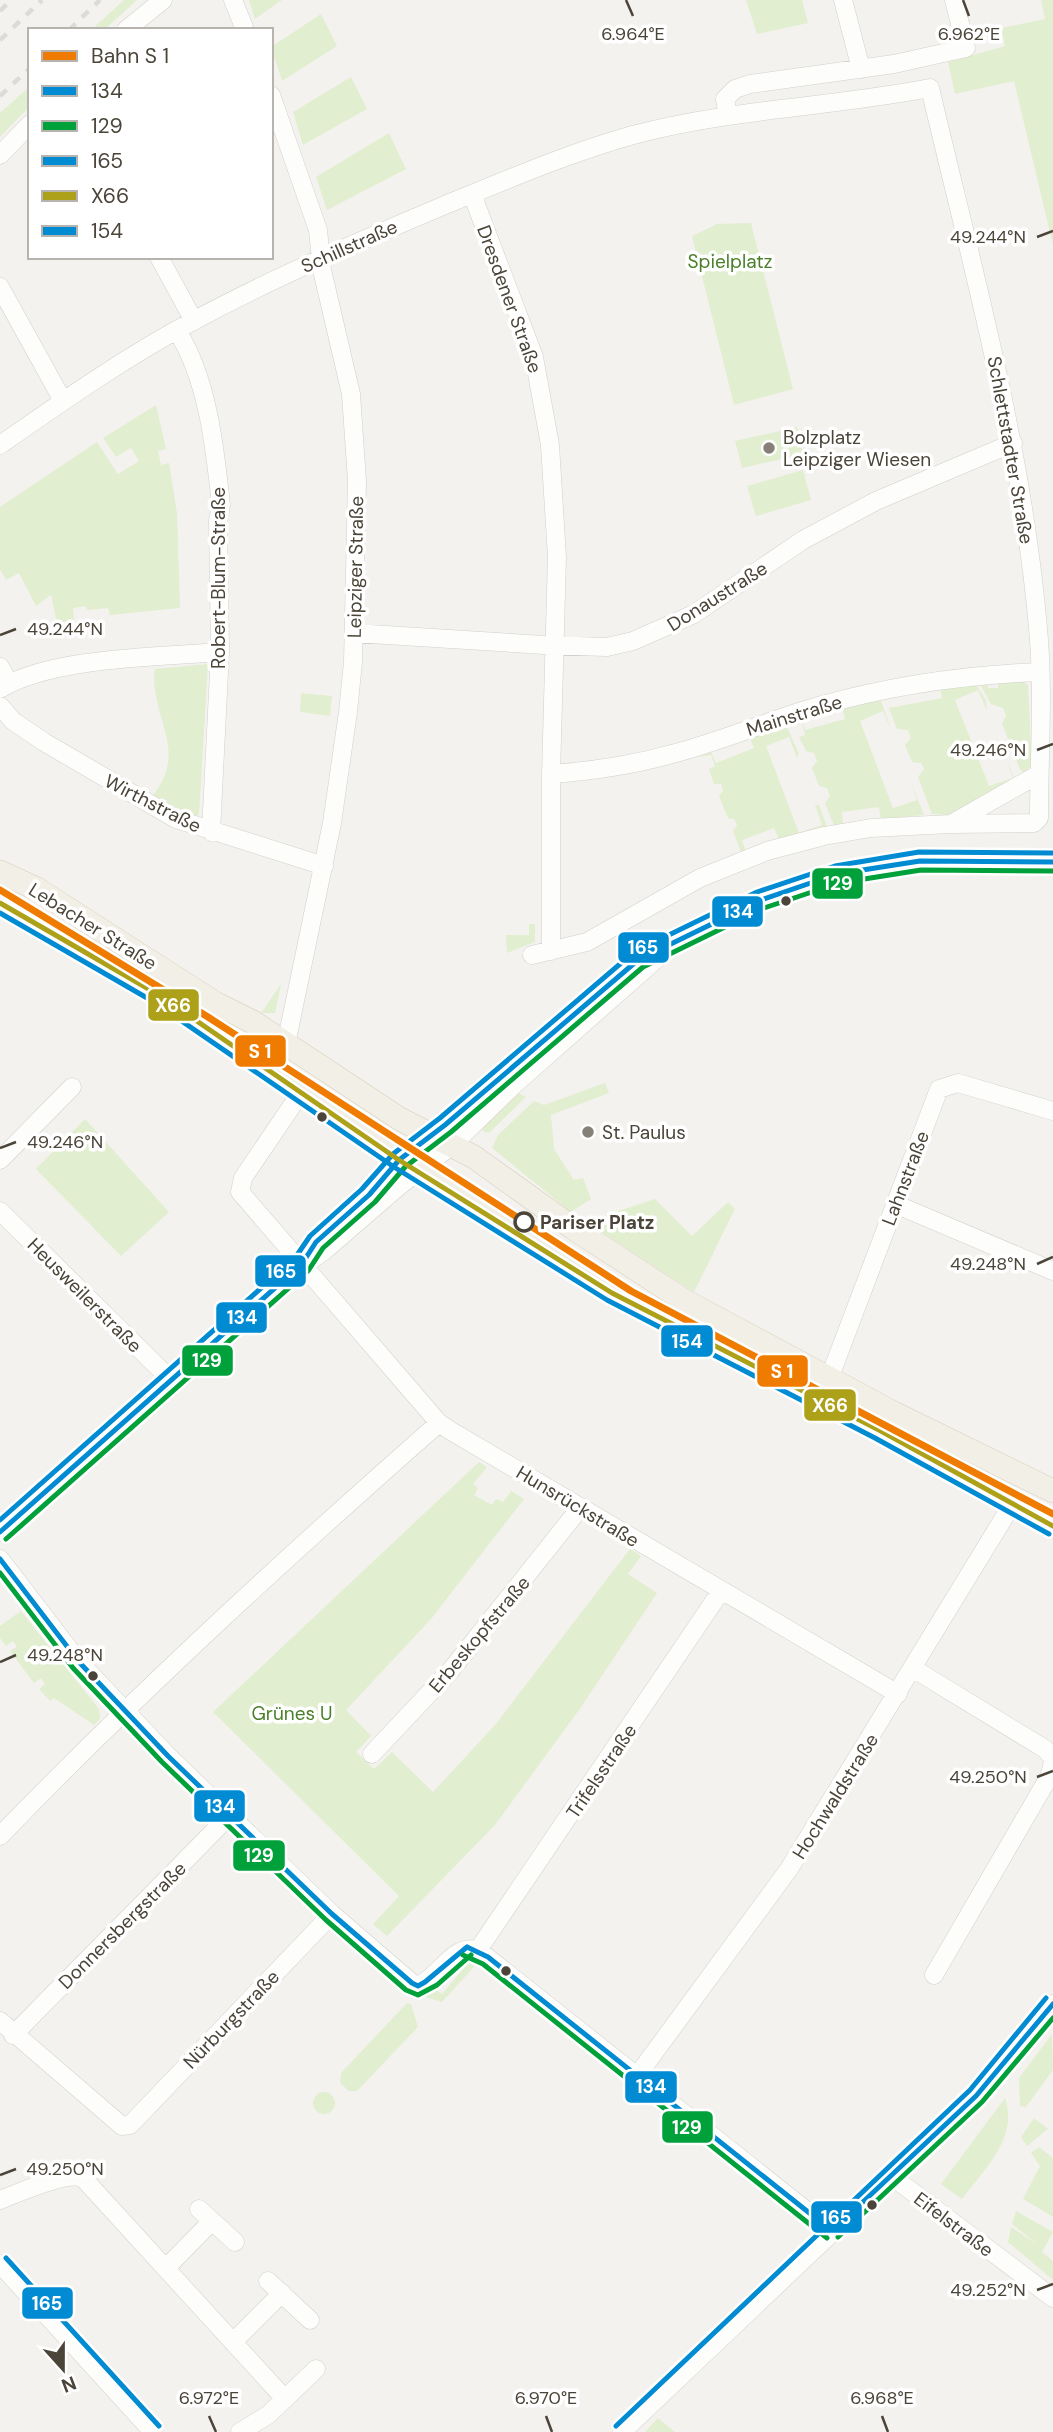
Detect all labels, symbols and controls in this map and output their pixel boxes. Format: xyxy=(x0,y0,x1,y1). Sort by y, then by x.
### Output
text: 6.964°E xyxy=(601,22,665,46)
text: 6.962°E xyxy=(938,22,1000,46)
legend xyxy=(28,28,273,259)
text: Bahn S 1 xyxy=(91,42,169,70)
text: 134 xyxy=(91,77,123,105)
text: 129 xyxy=(91,112,123,140)
text: 165 xyxy=(91,147,123,175)
text: X66 xyxy=(91,182,129,210)
street label: Schillstraße xyxy=(297,214,401,279)
text: 154 xyxy=(91,217,123,245)
street label: Dresdener Straße xyxy=(471,222,548,377)
text: 49.244°N xyxy=(950,225,1026,249)
park label: Spielplatz xyxy=(688,249,772,274)
street label: Schlettstadter Straße xyxy=(982,354,1039,546)
place label: Bolzplatz Leipziger Wiesen xyxy=(783,425,931,472)
marker: Bolzplatz Leipziger Wiesen xyxy=(761,440,777,456)
street label: Robert-Blum-Straße xyxy=(206,487,231,669)
street label: Leipziger Straße xyxy=(342,496,369,638)
street label: Donaustraße xyxy=(663,556,772,637)
text: 49.244°N xyxy=(27,617,103,641)
street label: Mainstraße xyxy=(743,689,845,742)
text: 49.246°N xyxy=(950,738,1026,762)
street label: Wirthstraße xyxy=(100,768,205,839)
line badge: 129 xyxy=(811,867,864,900)
text: 129 xyxy=(823,871,853,896)
street label: Lebacher Straße xyxy=(24,877,161,976)
unlabelled marker xyxy=(779,894,793,908)
line badge: 134 xyxy=(711,895,764,928)
text: 134 xyxy=(723,899,753,924)
line badge: 165 xyxy=(617,931,670,964)
text: 165 xyxy=(628,935,658,960)
line badge: X66 xyxy=(147,988,200,1022)
text: X66 xyxy=(155,993,191,1018)
line badge: S 1 xyxy=(234,1034,287,1068)
text: S 1 xyxy=(249,1039,271,1064)
unlabelled marker xyxy=(315,1110,329,1124)
place label: St. Paulus xyxy=(602,1120,686,1145)
marker: St. Paulus xyxy=(580,1124,596,1140)
street label: Lahnstraße xyxy=(876,1127,935,1229)
text: 49.246°N xyxy=(27,1130,103,1154)
place label: Pariser Platz xyxy=(540,1210,654,1235)
marker: Pariser Platz xyxy=(514,1212,534,1232)
street label: Heusweilerstraße xyxy=(22,1233,147,1358)
text: 49.248°N xyxy=(950,1252,1026,1276)
line badge: 165 xyxy=(254,1254,307,1288)
text: 165 xyxy=(266,1259,296,1284)
line badge: 134 xyxy=(215,1301,268,1334)
text: 134 xyxy=(227,1305,257,1330)
line badge: 154 xyxy=(660,1324,714,1358)
text: 154 xyxy=(671,1329,703,1354)
line badge: 129 xyxy=(181,1344,234,1377)
text: 129 xyxy=(192,1348,222,1373)
line badge: S 1 xyxy=(756,1354,809,1388)
text: S 1 xyxy=(771,1359,793,1384)
line badge: X66 xyxy=(803,1388,857,1422)
text: X66 xyxy=(812,1393,848,1418)
street label: Hunsrückstraße xyxy=(512,1460,644,1553)
street label: Erbeskopfstraße xyxy=(423,1571,536,1698)
text: 49.248°N xyxy=(27,1643,103,1667)
unlabelled marker xyxy=(86,1669,100,1683)
park label: Grünes U xyxy=(251,1701,333,1726)
street label: Trifelsstraße xyxy=(561,1719,642,1823)
street label: Hochwaldstraße xyxy=(787,1729,884,1864)
text: 49.250°N xyxy=(949,1765,1027,1789)
line badge: 134 xyxy=(193,1789,246,1823)
text: 134 xyxy=(205,1794,235,1819)
line badge: 129 xyxy=(232,1839,286,1872)
text: 129 xyxy=(244,1843,274,1868)
street label: Donnersbergstraße xyxy=(53,1856,192,1995)
unlabelled marker xyxy=(499,1964,513,1978)
street label: Nürburgstraße xyxy=(178,1965,285,2074)
line badge: 134 xyxy=(624,2070,678,2104)
text: 134 xyxy=(636,2074,666,2099)
line badge: 129 xyxy=(661,2110,714,2144)
text: 129 xyxy=(672,2115,702,2140)
text: 49.250°N xyxy=(26,2157,104,2181)
street label: Eifelstraße xyxy=(909,2186,999,2262)
unlabelled marker xyxy=(865,2198,879,2212)
line badge: 165 xyxy=(810,2200,863,2234)
text: 165 xyxy=(821,2205,851,2230)
text: 49.252°N xyxy=(950,2278,1026,2302)
line badge: 165 xyxy=(21,2286,74,2320)
text: 165 xyxy=(32,2291,62,2316)
north arrow xyxy=(28,2334,98,2404)
text: N xyxy=(58,2370,80,2399)
text: 6.972°E xyxy=(179,2386,239,2410)
text: 6.970°E xyxy=(515,2386,577,2410)
text: 6.968°E xyxy=(850,2386,914,2410)

